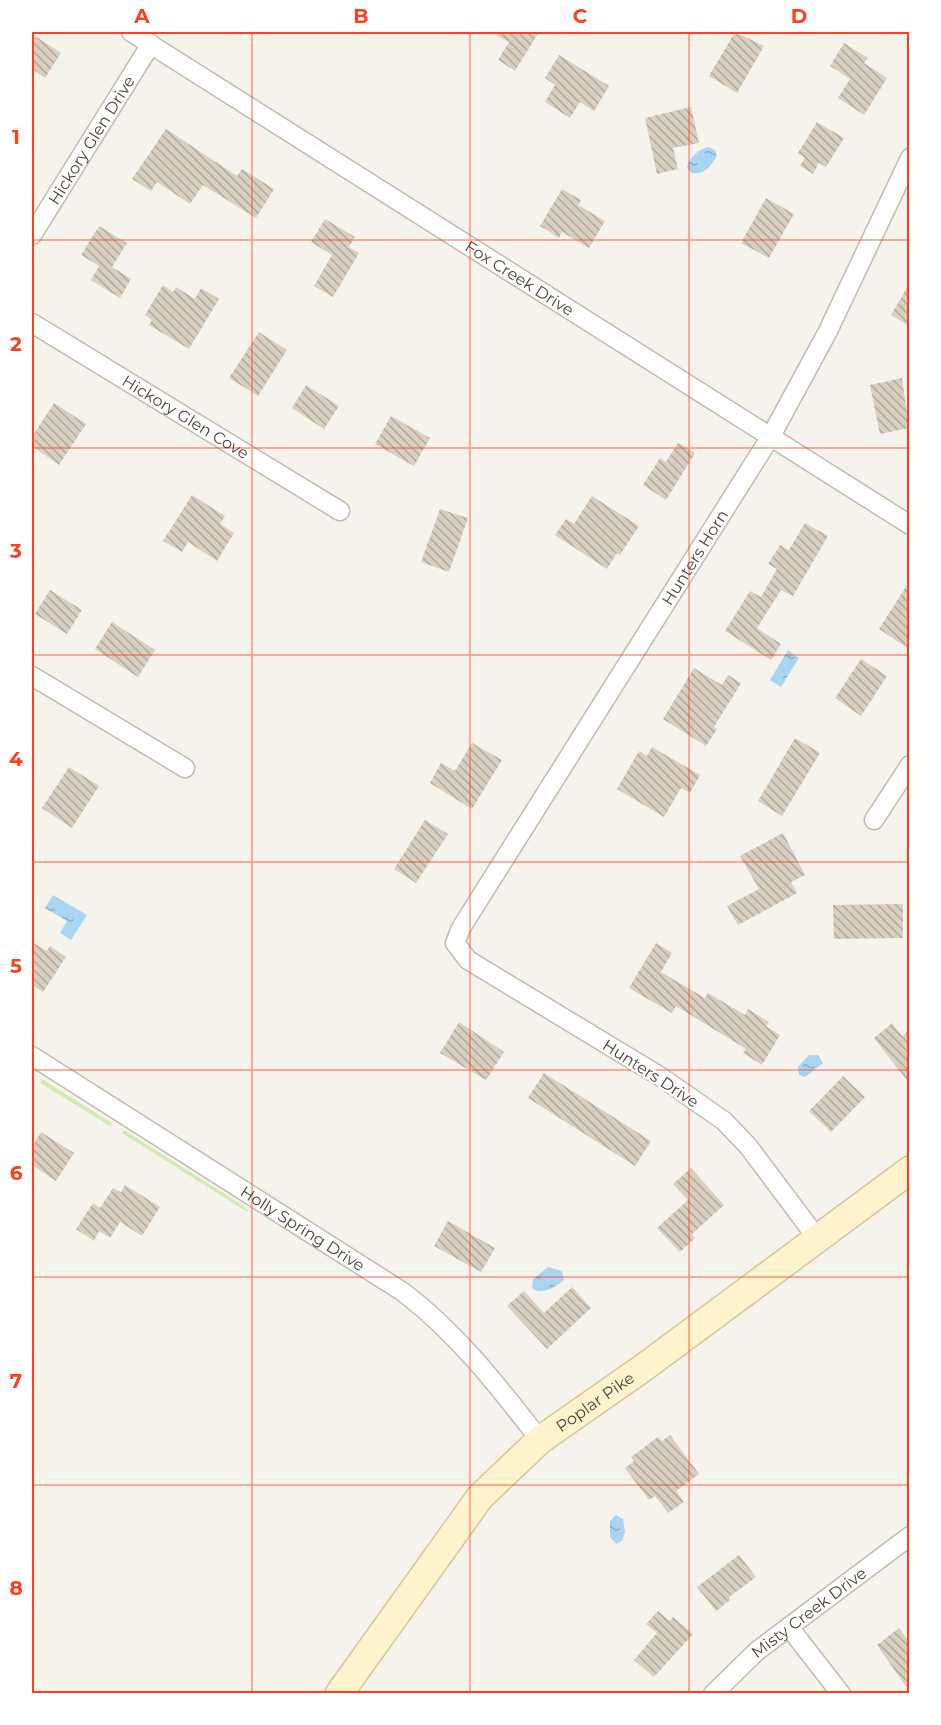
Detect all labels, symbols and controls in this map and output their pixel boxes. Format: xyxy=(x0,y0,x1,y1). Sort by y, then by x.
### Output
text: A xyxy=(133,4,150,28)
text: B xyxy=(353,4,369,28)
text: C xyxy=(573,4,588,28)
text: D xyxy=(791,4,807,28)
street label: Hickory Glen Drive xyxy=(44,72,139,208)
text: 1 xyxy=(12,125,20,149)
street label: Fox Creek Drive xyxy=(462,237,577,320)
text: 2 xyxy=(10,332,22,356)
street label: Hickory Glen Cove xyxy=(119,371,252,463)
street label: Hunters Horn xyxy=(658,506,732,609)
text: 3 xyxy=(9,539,22,563)
text: 4 xyxy=(9,747,23,771)
text: 5 xyxy=(10,954,22,978)
street label: Hunters Drive xyxy=(599,1035,702,1112)
text: 6 xyxy=(10,1161,23,1185)
street label: Holly Spring Drive xyxy=(237,1182,368,1275)
street label: Poplar Pike xyxy=(552,1368,638,1436)
text: 7 xyxy=(10,1369,22,1393)
street label: Misty Creek Drive xyxy=(748,1563,870,1662)
text: 8 xyxy=(9,1576,23,1600)

